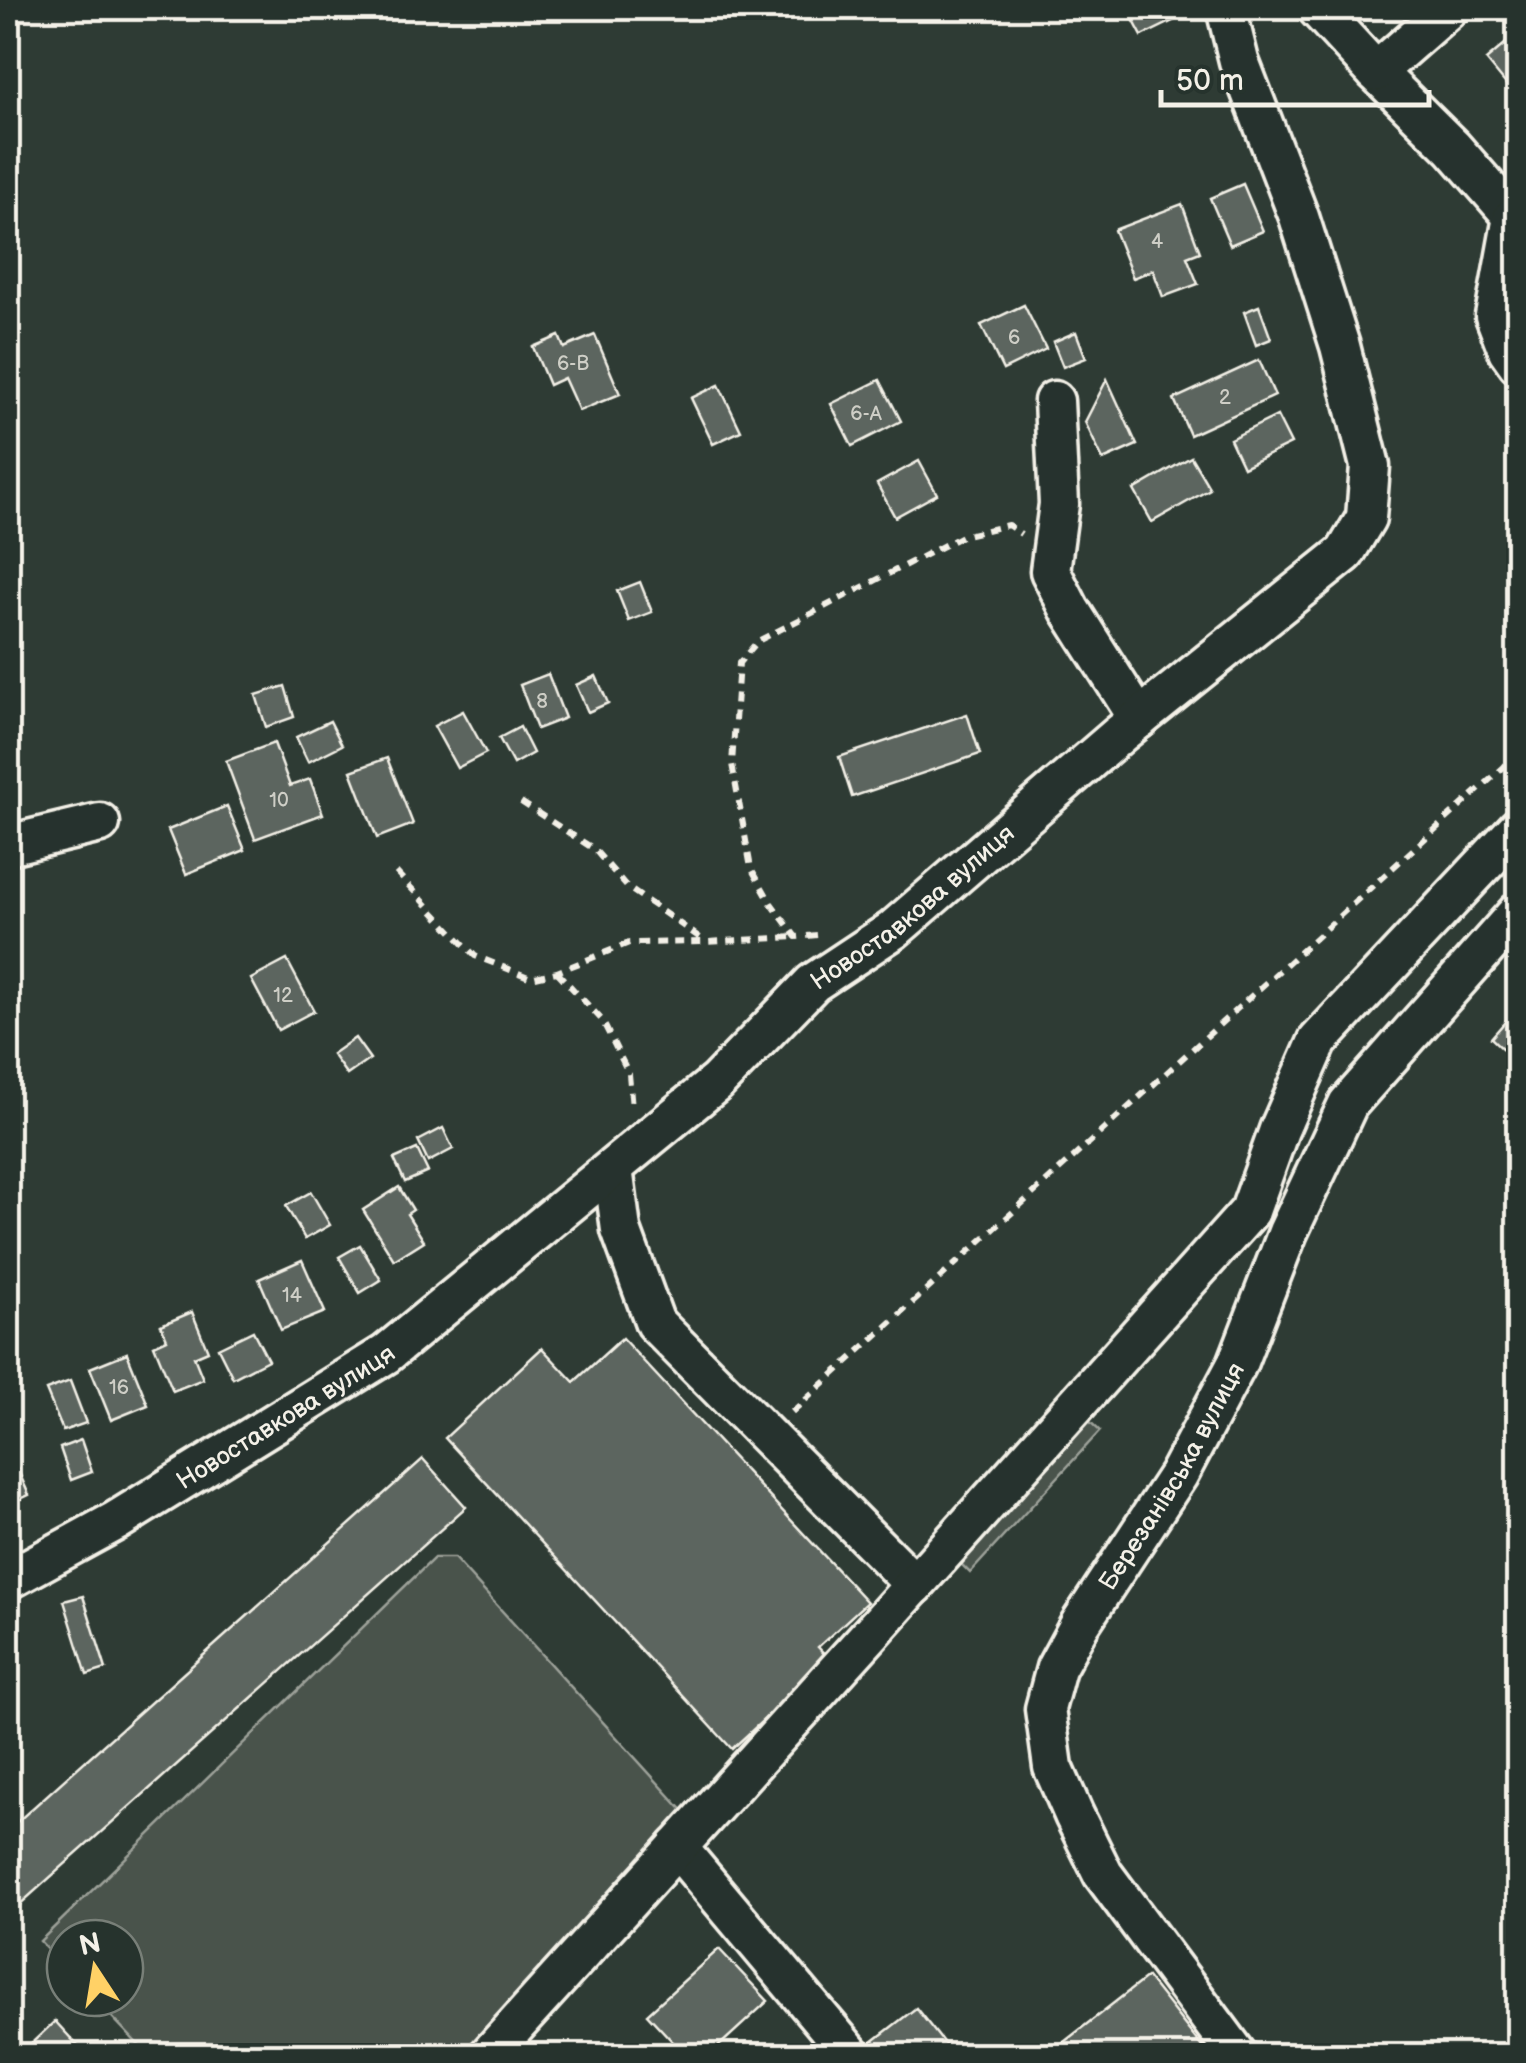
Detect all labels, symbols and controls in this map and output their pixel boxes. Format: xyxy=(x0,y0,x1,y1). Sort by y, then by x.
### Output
scale bar xyxy=(1161,45,1428,107)
text: 50 m xyxy=(1176,63,1244,99)
house number: 4 xyxy=(1151,230,1163,254)
house number: 6 xyxy=(1008,326,1020,350)
house number: 6-В xyxy=(557,352,589,376)
house number: 2 xyxy=(1219,386,1231,410)
house number: 6-А xyxy=(850,402,883,426)
house number: 8 xyxy=(536,690,548,714)
house number: 10 xyxy=(269,789,289,813)
street label: Новоставкова вулиця xyxy=(805,818,1021,997)
house number: 12 xyxy=(273,984,293,1008)
house number: 14 xyxy=(282,1284,302,1308)
street label: Новоставкова вулиця xyxy=(171,1339,402,1497)
street label: Березанівська вулиця xyxy=(1093,1357,1252,1596)
house number: 16 xyxy=(109,1376,129,1400)
north arrow xyxy=(45,1918,145,2018)
text: N xyxy=(76,1927,104,1963)

